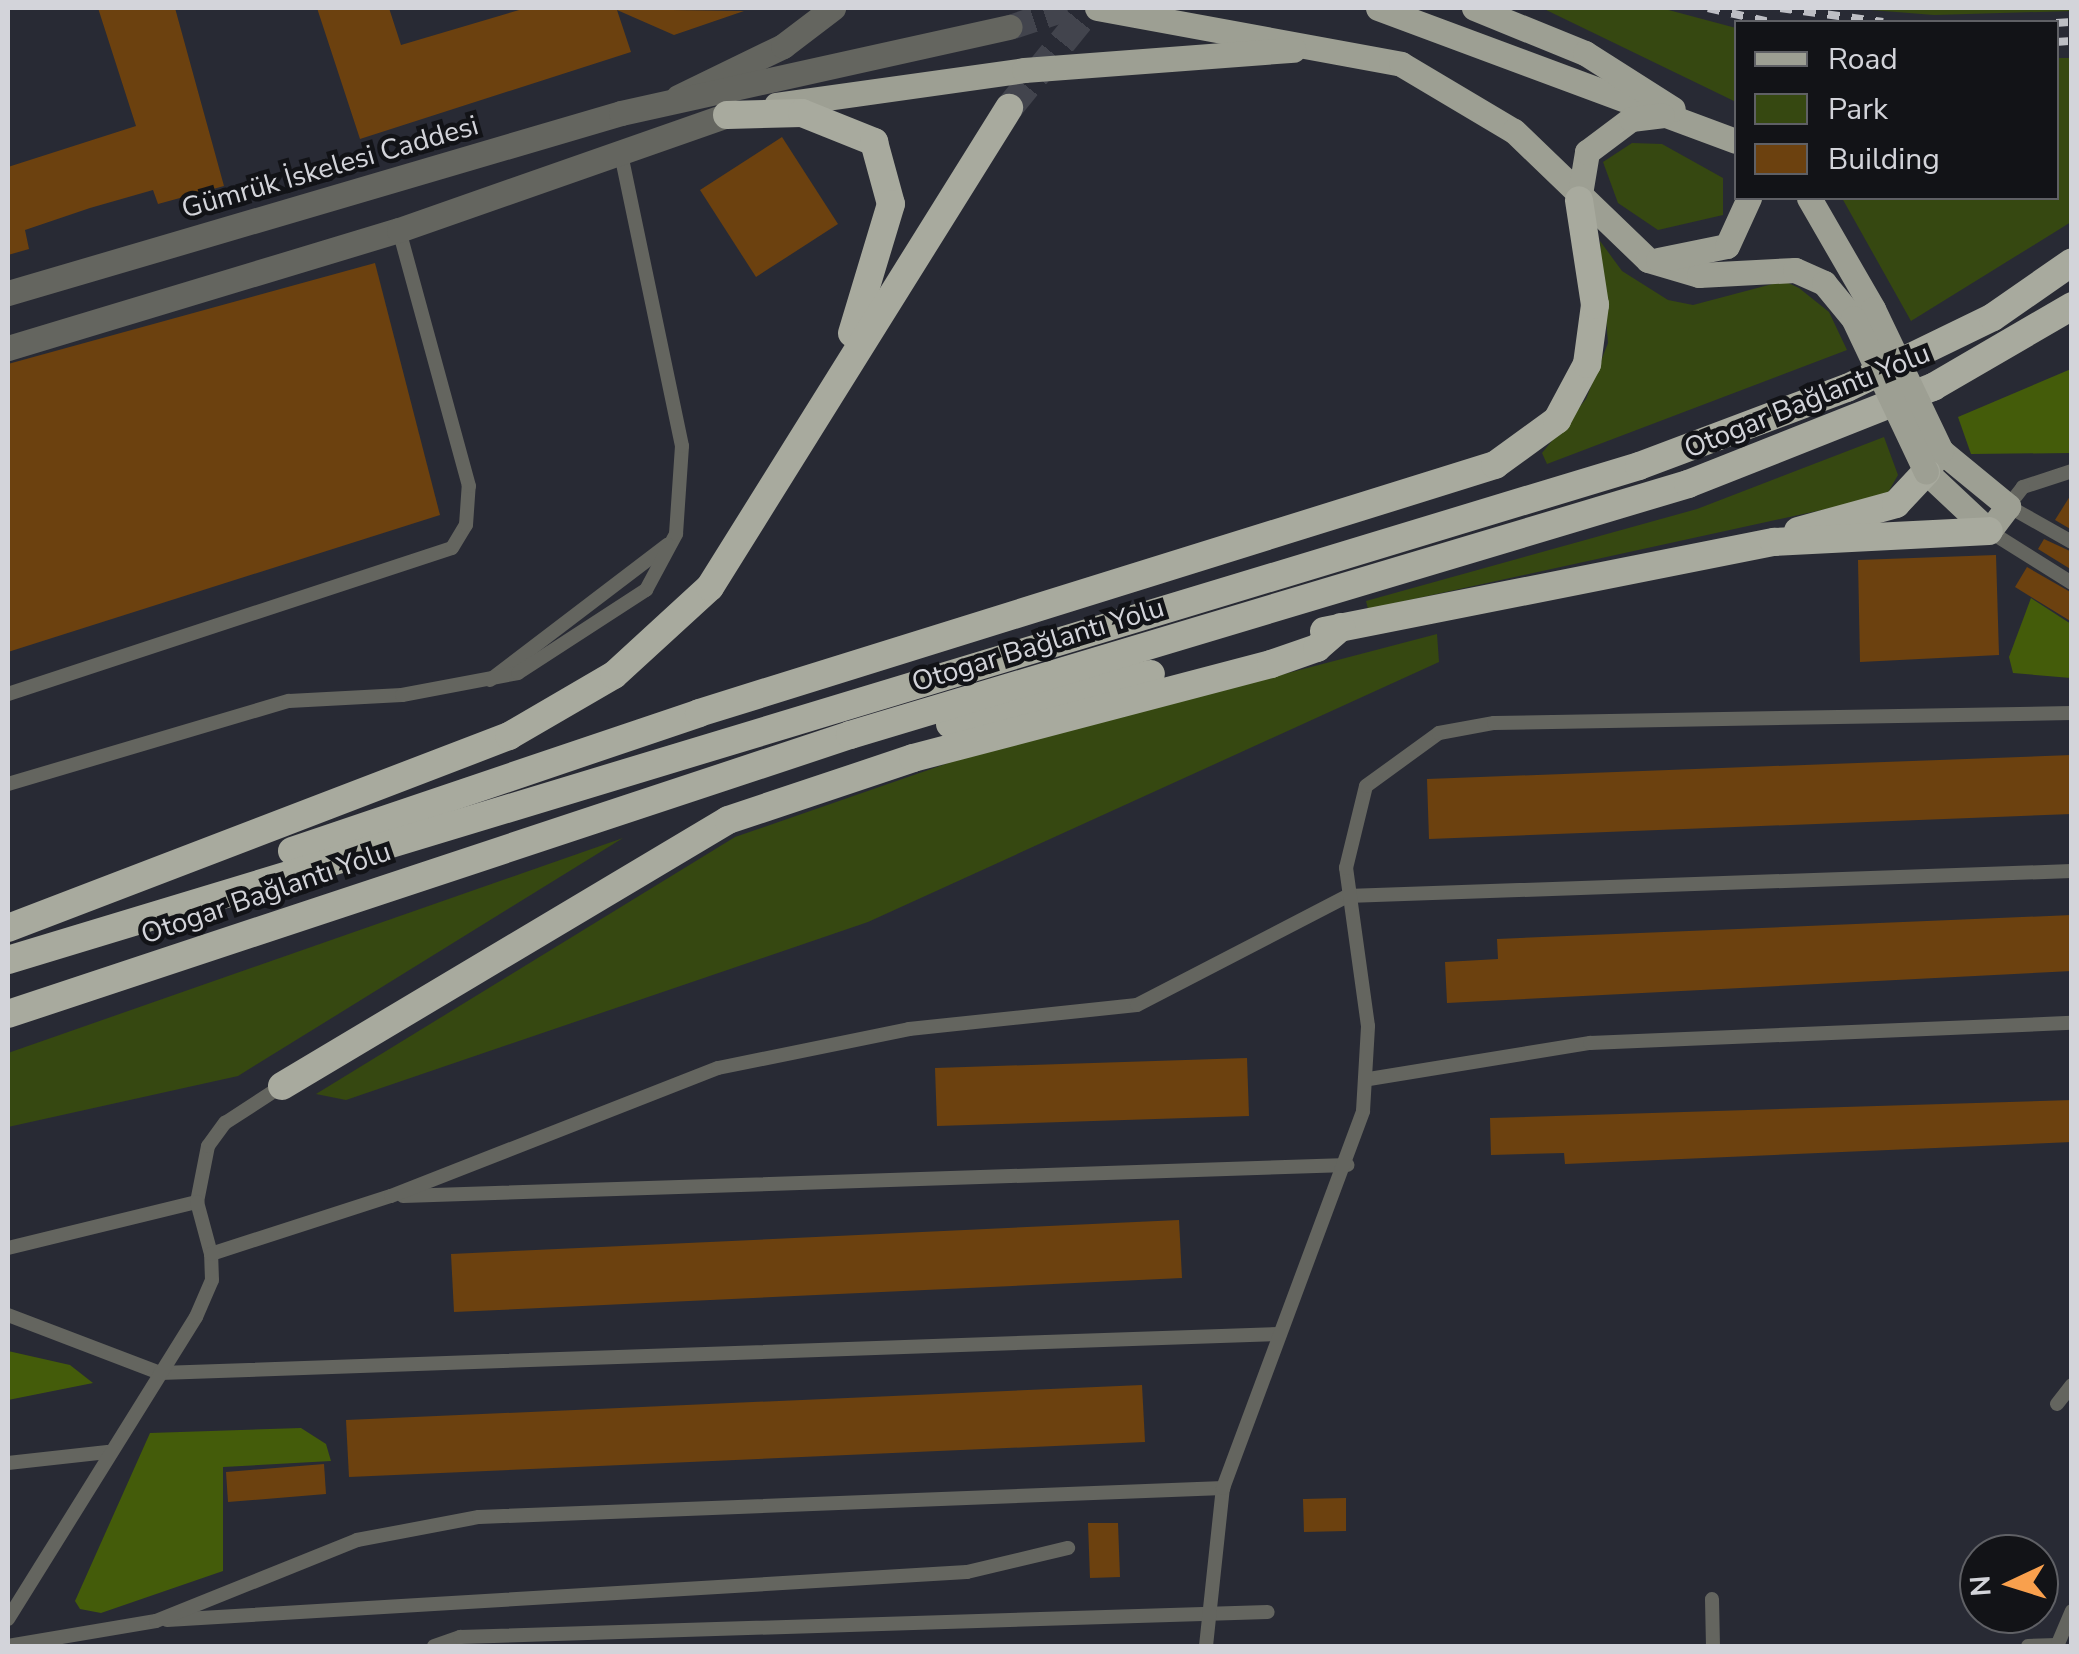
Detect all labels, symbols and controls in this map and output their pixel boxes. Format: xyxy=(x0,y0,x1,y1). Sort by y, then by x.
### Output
legend xyxy=(1734,20,2059,200)
text: Road xyxy=(1828,39,1898,80)
text: Park xyxy=(1828,89,1888,130)
street label: Gümrük İskelesi Caddesi xyxy=(178,109,482,225)
text: Building xyxy=(1828,139,1940,180)
street label: Otogar Bağlantı Yolu xyxy=(1679,336,1935,466)
street label: Otogar Bağlantı Yolu xyxy=(908,591,1168,699)
street label: Otogar Bağlantı Yolu xyxy=(137,834,395,952)
north arrow xyxy=(1959,1534,2059,1634)
text: N xyxy=(1961,1574,2001,1598)

